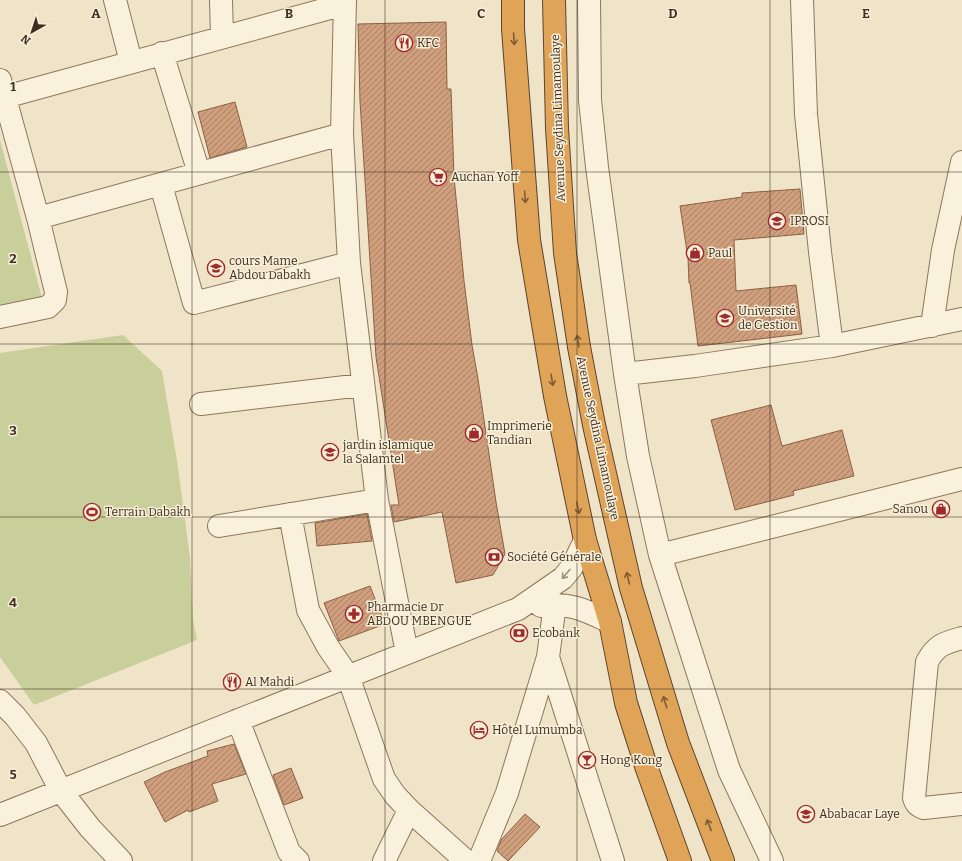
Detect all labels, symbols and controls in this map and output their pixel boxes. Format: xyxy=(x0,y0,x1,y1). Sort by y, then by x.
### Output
text: A xyxy=(91,6,101,21)
text: B xyxy=(285,6,293,21)
text: C xyxy=(477,6,485,21)
text: D xyxy=(668,6,678,21)
text: E xyxy=(862,6,870,21)
north arrow xyxy=(12,12,52,52)
text: N xyxy=(18,31,33,47)
one-way arrow xyxy=(510,32,517,45)
restaurant icon: KFC xyxy=(394,33,414,53)
street label: Avenue Seydina Limamoulaye xyxy=(548,34,568,202)
place label: KFC xyxy=(417,36,440,50)
text: 1 xyxy=(10,79,16,94)
supermarket icon: Auchan Yoff xyxy=(428,167,448,187)
place label: Auchan Yoff xyxy=(451,170,519,184)
one-way arrow xyxy=(522,190,529,203)
school or university icon: IPROSI xyxy=(767,211,787,231)
place label: IPROSI xyxy=(790,214,829,228)
shop icon: Paul xyxy=(685,243,705,263)
place label: Paul xyxy=(708,246,733,260)
text: 2 xyxy=(9,251,17,266)
place label: cours Mame Abdou Dabakh xyxy=(229,254,311,282)
school or university icon: cours Mame Abdou Dabakh xyxy=(206,258,226,278)
place label: Université de Gestion xyxy=(738,304,798,332)
school or university icon: Université de Gestion xyxy=(715,308,735,328)
one-way arrow xyxy=(574,335,582,348)
street label: Avenue Seydina Limamoulaye xyxy=(574,355,622,521)
one-way arrow xyxy=(548,374,556,387)
place label: Imprimerie Tandian xyxy=(487,419,552,447)
text: 3 xyxy=(9,423,17,438)
shop icon: Imprimerie Tandian xyxy=(464,423,484,443)
place label: jardin islamique la Salamtel xyxy=(342,438,434,466)
school or university icon: jardin islamique la Salamtel xyxy=(320,442,340,462)
shop icon: Sanou xyxy=(931,499,951,519)
one-way arrow xyxy=(574,501,582,514)
sports icon: Terrain Dabakh xyxy=(82,502,102,522)
place label: Sanou xyxy=(893,502,929,516)
place label: Terrain Dabakh xyxy=(105,505,191,519)
bank icon: Société Générale xyxy=(484,547,504,567)
place label: Société Générale xyxy=(507,550,601,564)
one-way arrow xyxy=(562,569,571,580)
one-way arrow xyxy=(624,571,632,584)
text: 4 xyxy=(9,595,17,610)
place label: Pharmacie Dr ABDOU MBENGUE xyxy=(367,600,472,628)
pharmacy icon: Pharmacie Dr ABDOU MBENGUE xyxy=(344,604,364,624)
bank icon: Ecobank xyxy=(509,623,529,643)
place label: Ecobank xyxy=(532,626,580,640)
restaurant icon: Al Mahdi xyxy=(222,672,242,692)
place label: Al Mahdi xyxy=(245,675,295,689)
one-way arrow xyxy=(661,696,668,709)
hotel icon: Hôtel Lumumba xyxy=(469,720,489,740)
place label: Hôtel Lumumba xyxy=(492,723,583,737)
bar icon: Hong Kong xyxy=(577,750,597,770)
place label: Hong Kong xyxy=(600,753,662,767)
text: 5 xyxy=(9,767,17,782)
school or university icon: Ababacar Laye xyxy=(796,804,816,824)
place label: Ababacar Laye xyxy=(819,807,900,821)
one-way arrow xyxy=(705,819,713,831)

